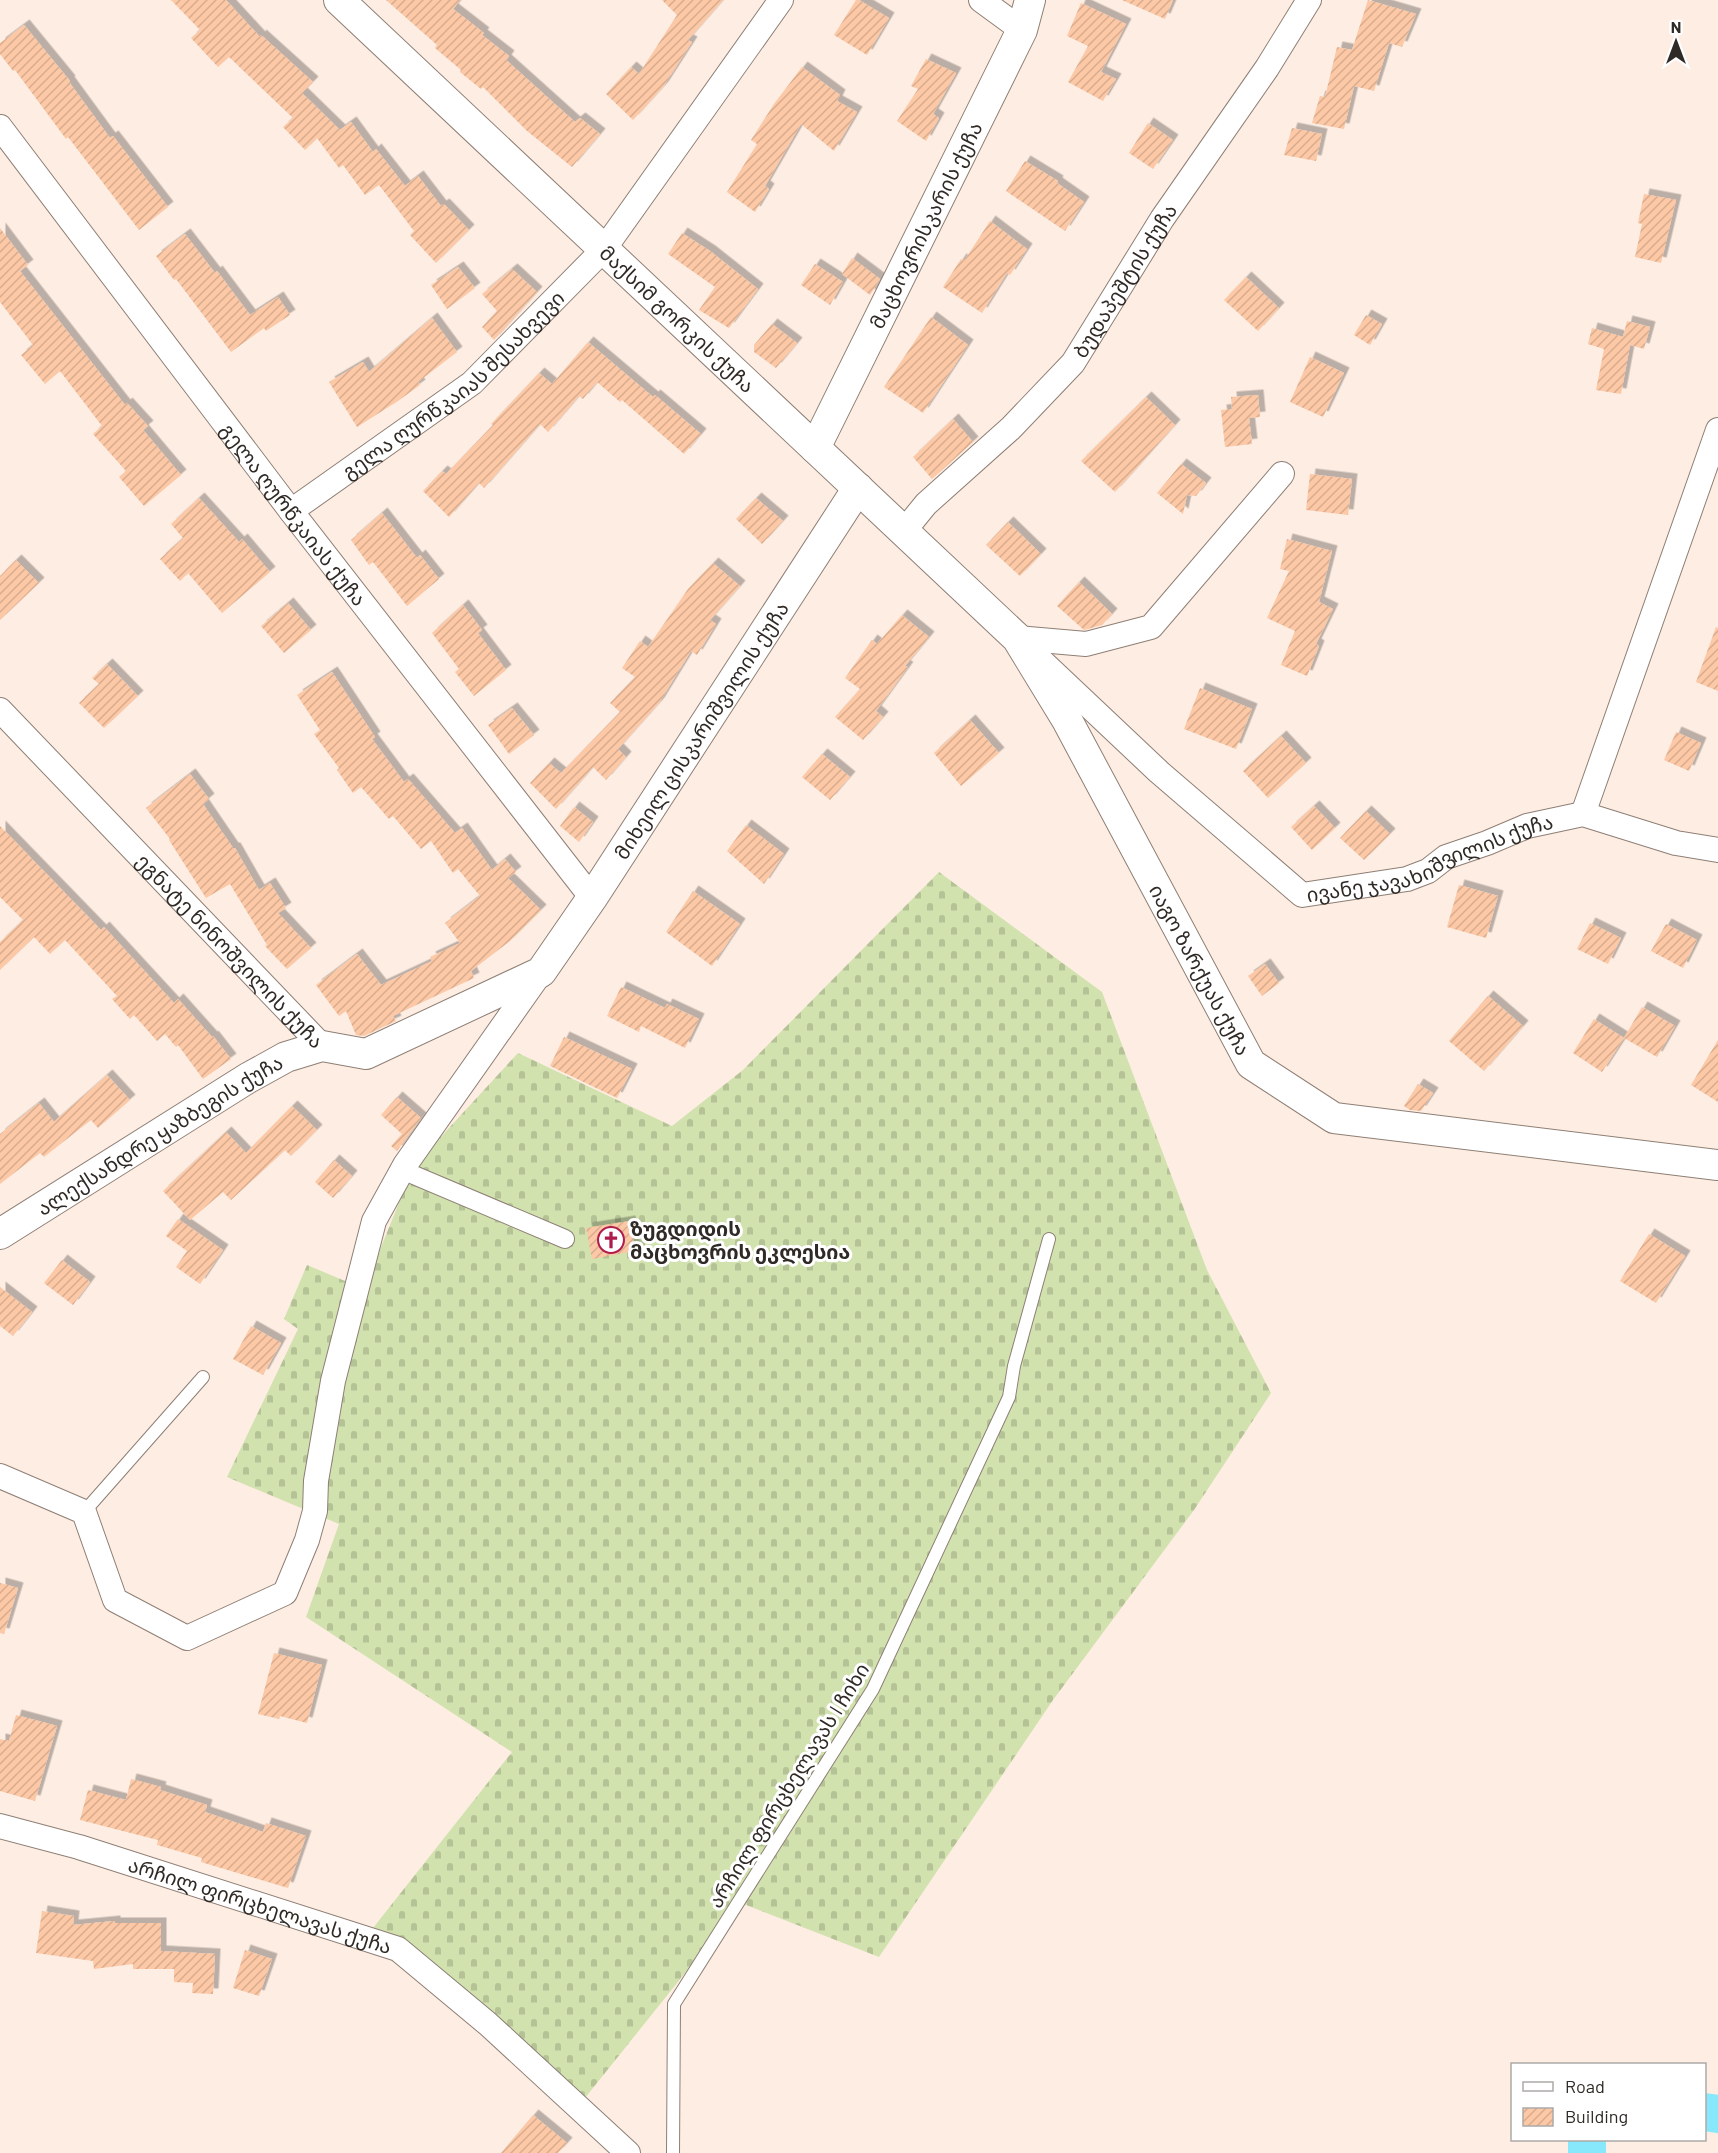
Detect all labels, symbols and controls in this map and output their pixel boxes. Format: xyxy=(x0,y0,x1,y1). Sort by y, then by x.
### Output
north arrow xyxy=(1646,12,1706,72)
text: N xyxy=(1671,17,1681,36)
street label: მაცხოვრისკარის ქუჩა xyxy=(864,117,987,332)
street label: ბუდაპეშტის ქუჩა xyxy=(1067,199,1181,362)
street label: მაქსიმ გორკის ქუჩა xyxy=(595,240,760,397)
street label: გელა ღურწკაიას შესახვევი xyxy=(337,285,569,484)
street label: გელა ღურწკაიას ქუჩა xyxy=(215,418,372,610)
street label: მიხეილ ცისკარიშვილის ქუჩა xyxy=(609,597,793,863)
street label: ივანე ჯავახიშვილის ქუჩა xyxy=(1305,809,1555,906)
street label: ეგნატე ნინოშვილის ქუჩა xyxy=(131,848,329,1053)
street label: იაგო ზარქუას ქუჩა xyxy=(1145,880,1256,1059)
street label: ალექსანდრე ყაზბეგის ქუჩა xyxy=(32,1049,287,1220)
place label: ზუგდიდის მაცხოვრის ეკლესია xyxy=(630,1216,850,1264)
church icon: ზუგდიდის მაცხოვრის ეკლესია xyxy=(596,1225,626,1255)
street label: არჩილ ფირცხელავას I ჩიხი xyxy=(702,1658,875,1913)
street label: არჩილ ფირცხელავას ქუჩა xyxy=(126,1852,395,1958)
legend xyxy=(1511,2063,1706,2141)
text: Road xyxy=(1565,2075,1605,2097)
text: Building xyxy=(1565,2105,1628,2127)

